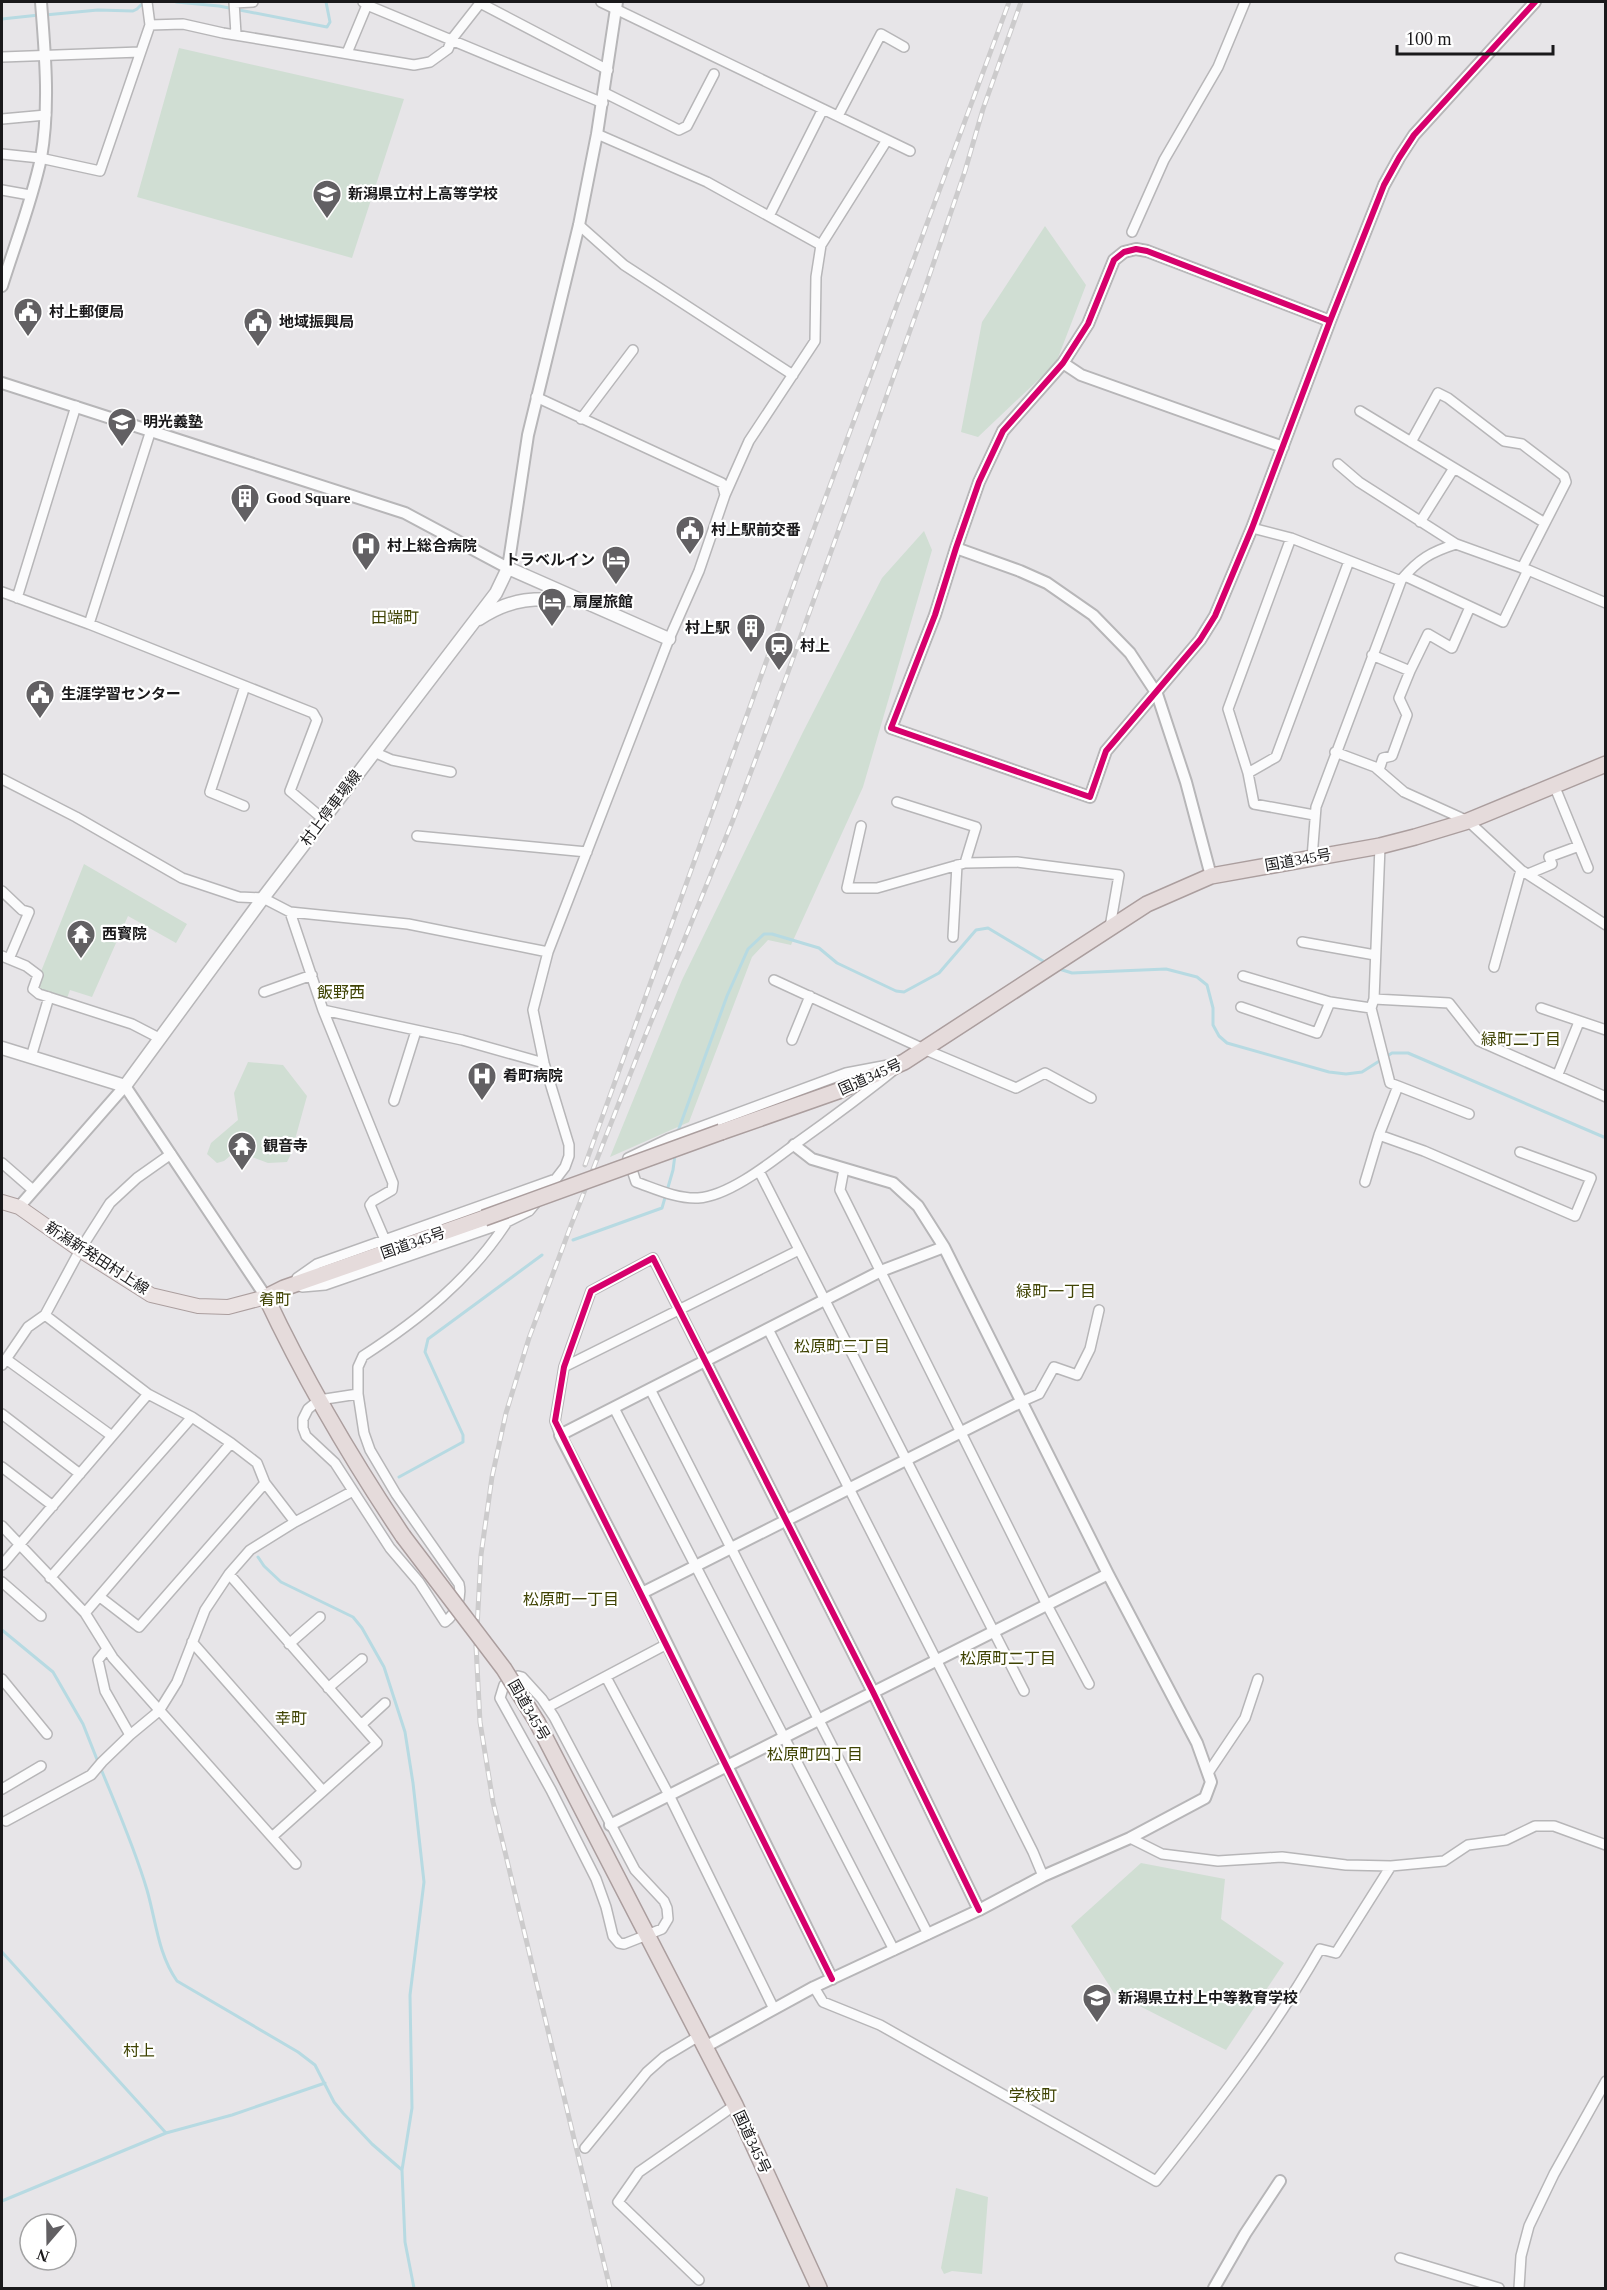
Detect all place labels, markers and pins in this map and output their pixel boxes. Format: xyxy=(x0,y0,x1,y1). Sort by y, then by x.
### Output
school or university icon: 新潟県立村上高等学校 xyxy=(311,178,343,220)
place label: 新潟県立村上高等学校 xyxy=(348,185,498,202)
public building icon: 村上郵便局 xyxy=(12,296,44,338)
place label: 村上郵便局 xyxy=(49,303,124,320)
public building icon: 地域振興局 xyxy=(242,306,274,348)
place label: 地域振興局 xyxy=(279,314,354,330)
school or university icon: 明光義塾 xyxy=(106,406,138,448)
place label: 明光義塾 xyxy=(143,414,203,430)
building icon: Good Square xyxy=(229,482,261,524)
place label: Good Square xyxy=(266,490,351,506)
public building icon: 村上駅前交番 xyxy=(674,514,706,556)
place label: 村上駅前交番 xyxy=(711,521,801,538)
hospital icon: 村上総合病院 xyxy=(350,530,382,572)
place label: 村上総合病院 xyxy=(387,537,477,554)
hotel icon: トラベルイン xyxy=(600,544,632,586)
place label: トラベルイン xyxy=(505,552,595,568)
hotel icon: 扇屋旅館 xyxy=(536,586,568,628)
place label: 扇屋旅館 xyxy=(573,593,633,610)
building icon: 村上駅 xyxy=(735,612,767,654)
place label: 村上駅 xyxy=(685,619,730,636)
station icon: 村上 xyxy=(763,630,795,672)
place label: 村上 xyxy=(800,637,830,654)
public building icon: 生涯学習センター xyxy=(24,678,56,720)
place label: 生涯学習センター xyxy=(61,686,181,702)
temple icon: 西寳院 xyxy=(65,918,97,960)
place label: 西寳院 xyxy=(102,926,147,942)
hospital icon: 肴町病院 xyxy=(466,1060,498,1102)
place label: 肴町病院 xyxy=(503,1068,563,1084)
temple icon: 観音寺 xyxy=(226,1130,258,1172)
place label: 観音寺 xyxy=(263,1138,308,1154)
school or university icon: 新潟県立村上中等教育学校 xyxy=(1081,1982,1113,2024)
place label: 新潟県立村上中等教育学校 xyxy=(1118,1989,1298,2006)

